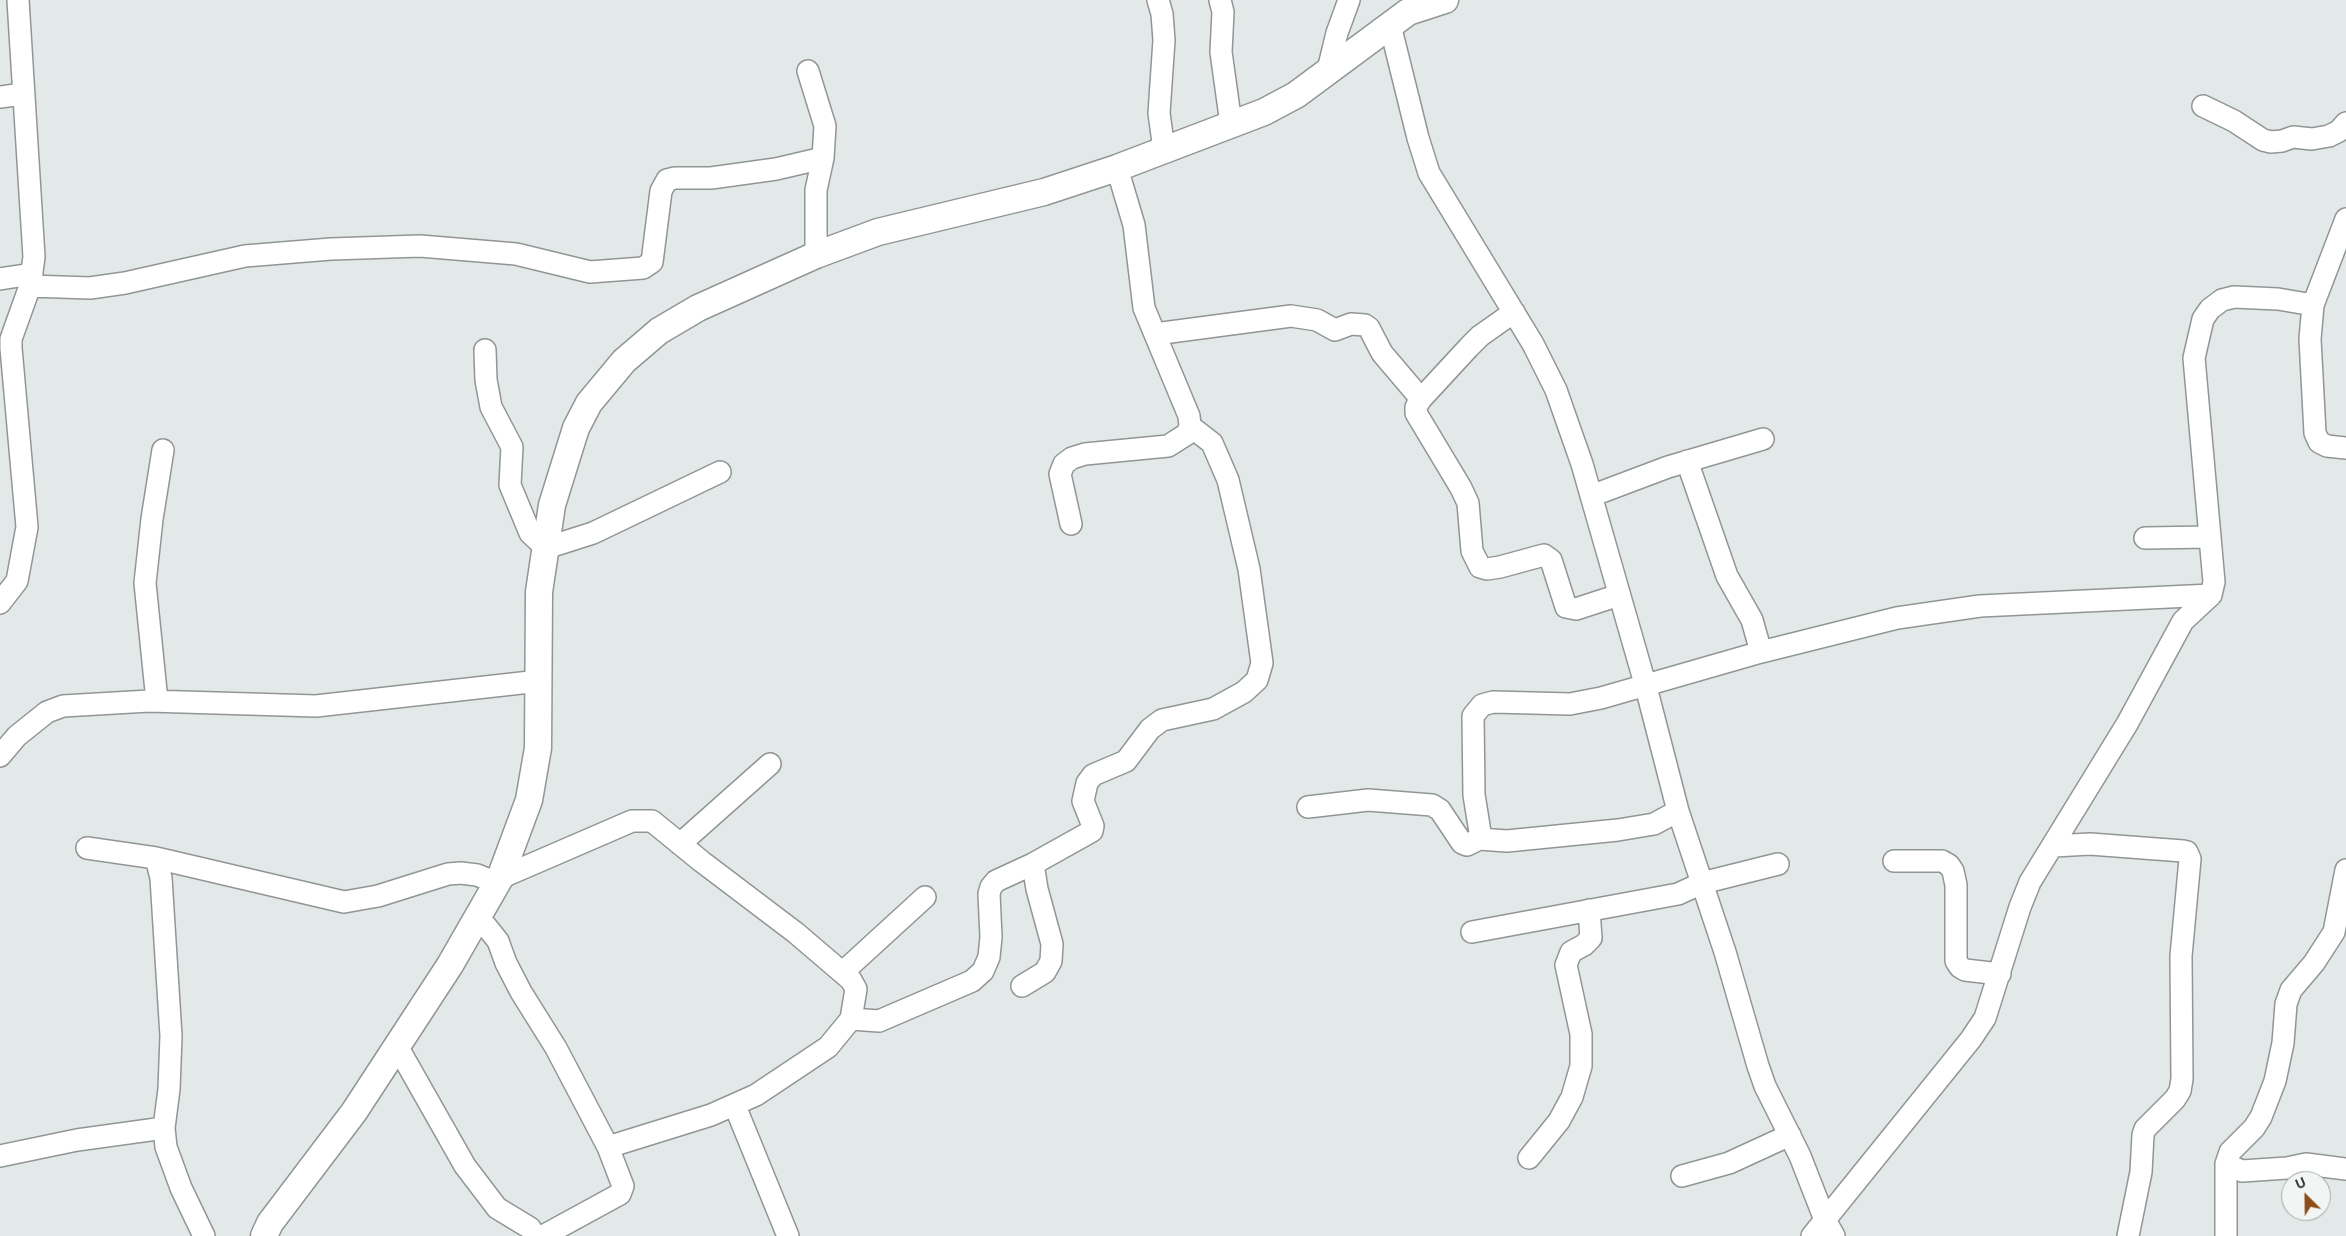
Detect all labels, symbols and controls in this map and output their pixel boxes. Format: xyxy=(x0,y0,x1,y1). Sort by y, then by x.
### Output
north arrow xyxy=(2281,1171,2331,1221)
text: U xyxy=(2293,1173,2308,1193)

